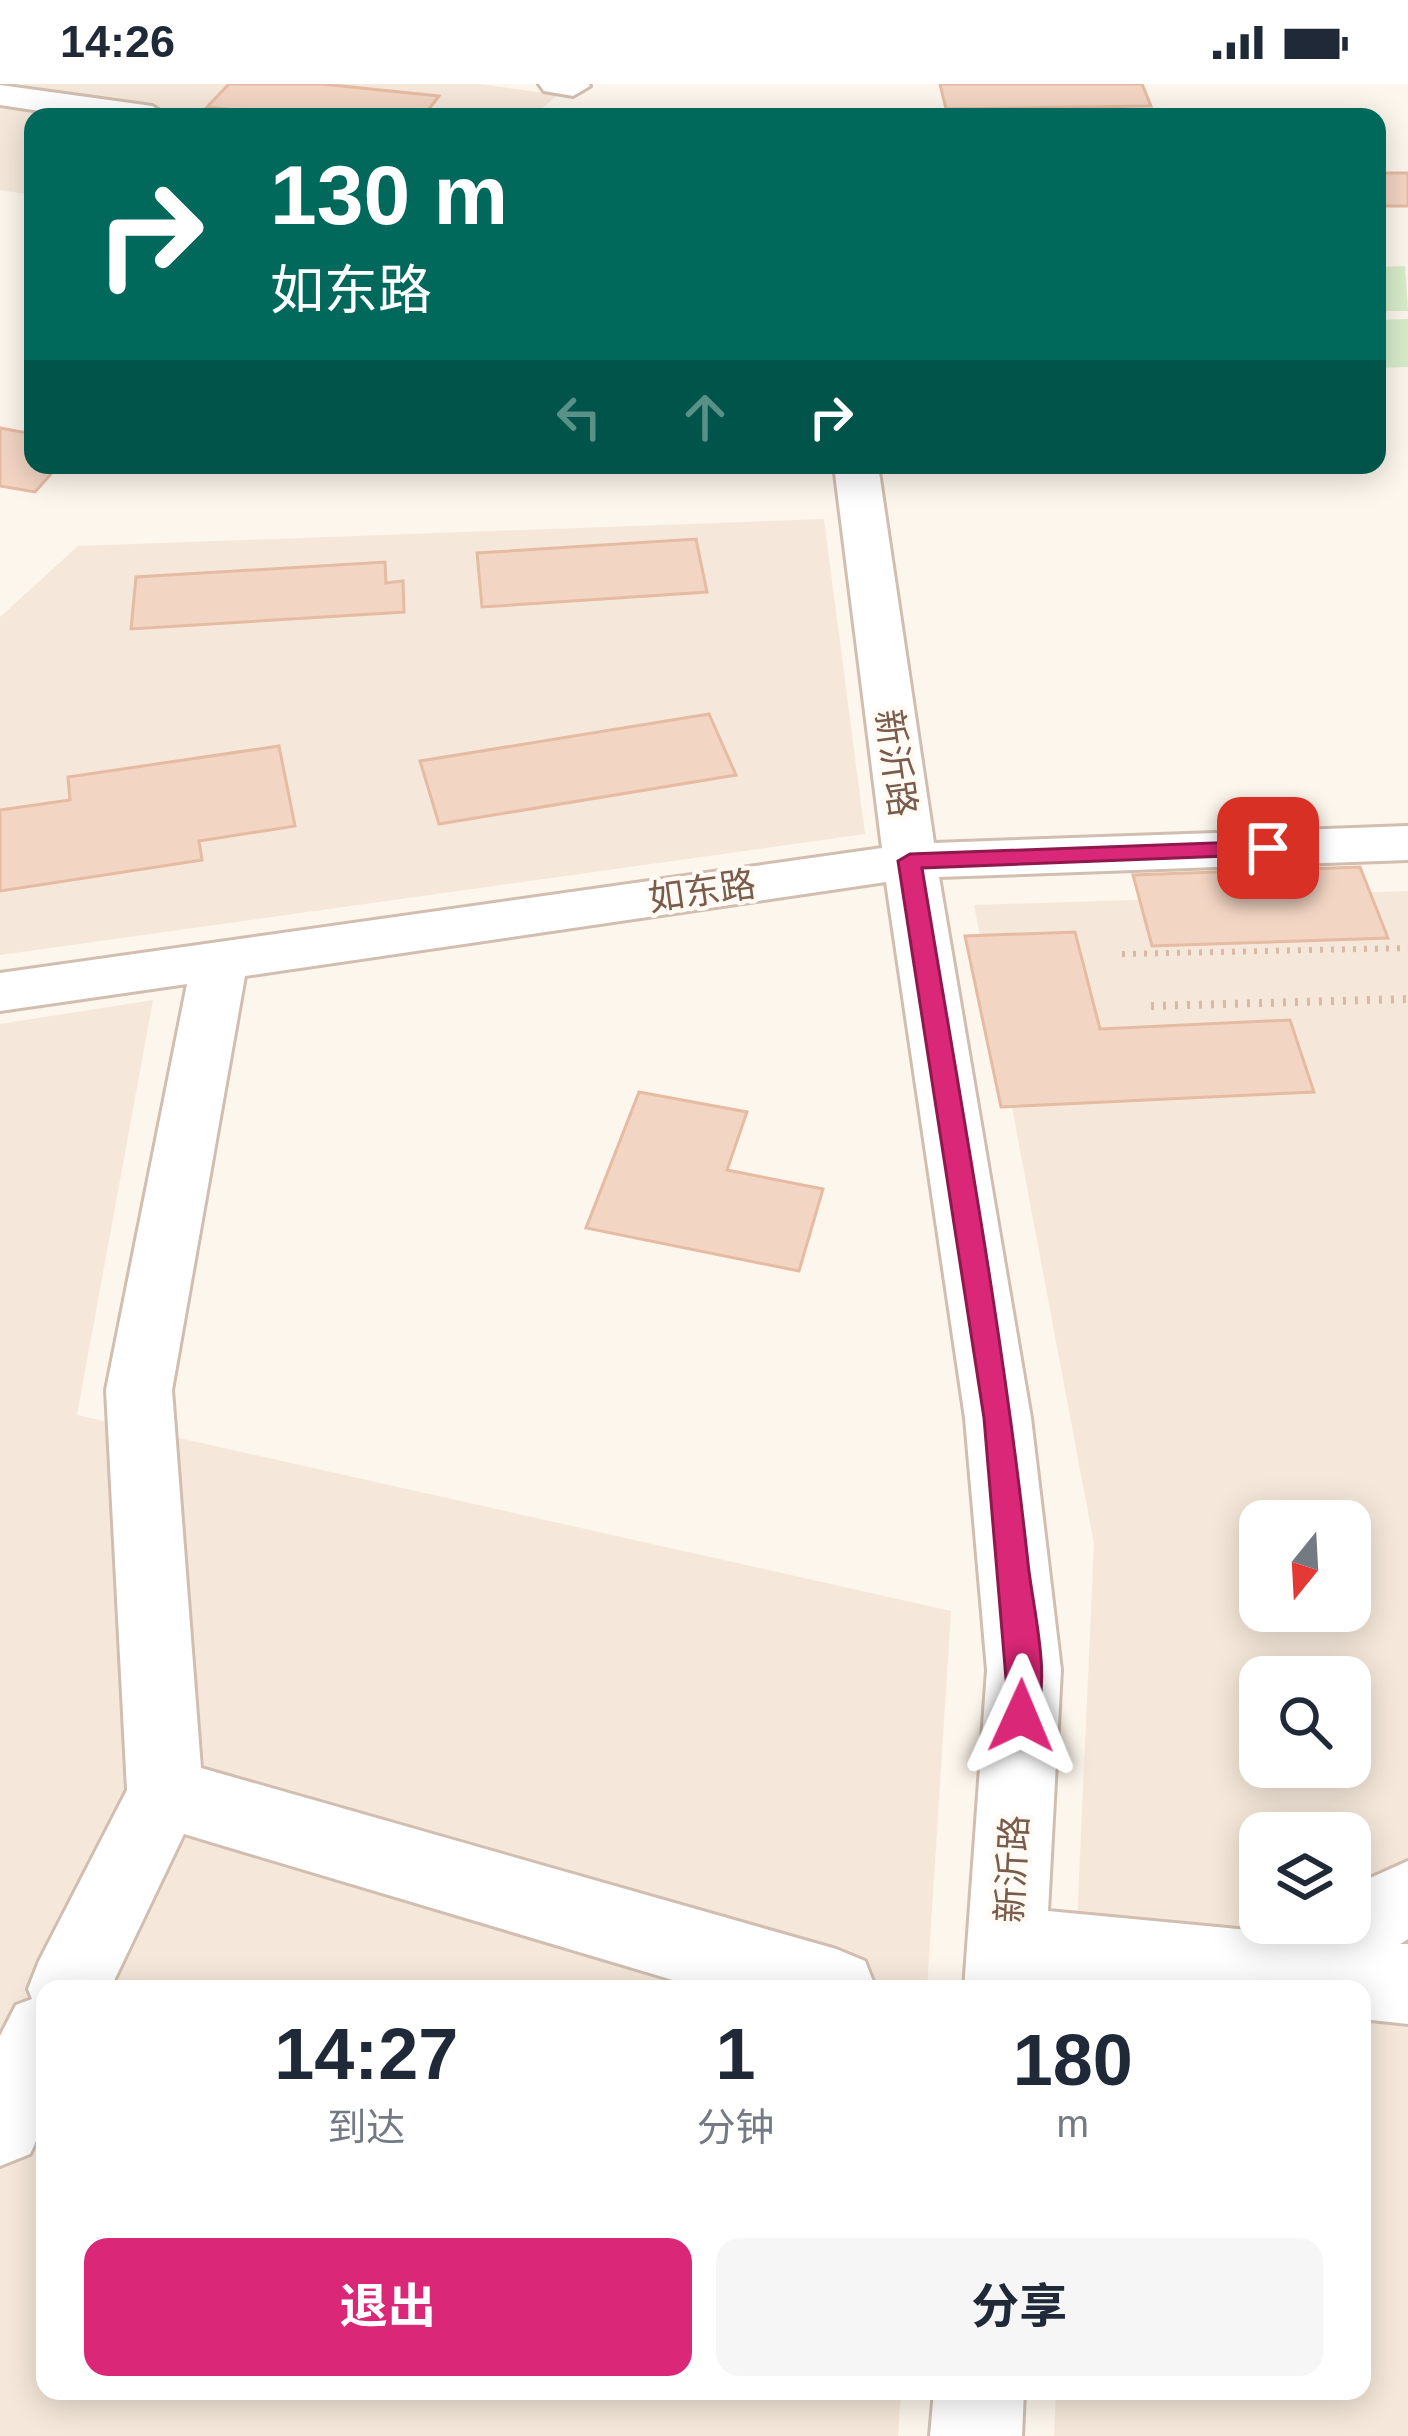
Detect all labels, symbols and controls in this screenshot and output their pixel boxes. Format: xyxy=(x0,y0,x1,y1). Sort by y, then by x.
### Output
text: 14:26 xyxy=(60,16,175,67)
text: 130 m xyxy=(270,148,508,242)
icon: right xyxy=(72,156,228,312)
text: 如东路 xyxy=(270,260,432,320)
icon: left xyxy=(546,384,612,450)
icon: ahead xyxy=(672,384,738,450)
icon: right xyxy=(798,384,864,450)
street label: 新沂路 xyxy=(868,707,924,819)
pin xyxy=(1217,797,1319,899)
icon: arrive xyxy=(1235,815,1301,881)
street label: 如东路 xyxy=(646,863,758,919)
north arrow xyxy=(1239,1500,1371,1632)
map controls xyxy=(1239,1500,1371,1944)
position arrow xyxy=(958,1653,1084,1779)
button: search xyxy=(1239,1656,1371,1788)
button: layers xyxy=(1239,1812,1371,1944)
street label: 新沂路 xyxy=(989,1814,1035,1924)
text: 14:27 xyxy=(274,2014,458,2094)
text: 1 xyxy=(715,2014,756,2094)
text: 180 xyxy=(1013,2020,1133,2100)
text: m xyxy=(1057,2102,1089,2145)
text: 到达 xyxy=(327,2106,405,2149)
text: 分钟 xyxy=(697,2106,775,2149)
button: 退出 xyxy=(84,2238,692,2376)
button: 分享 xyxy=(716,2238,1323,2376)

